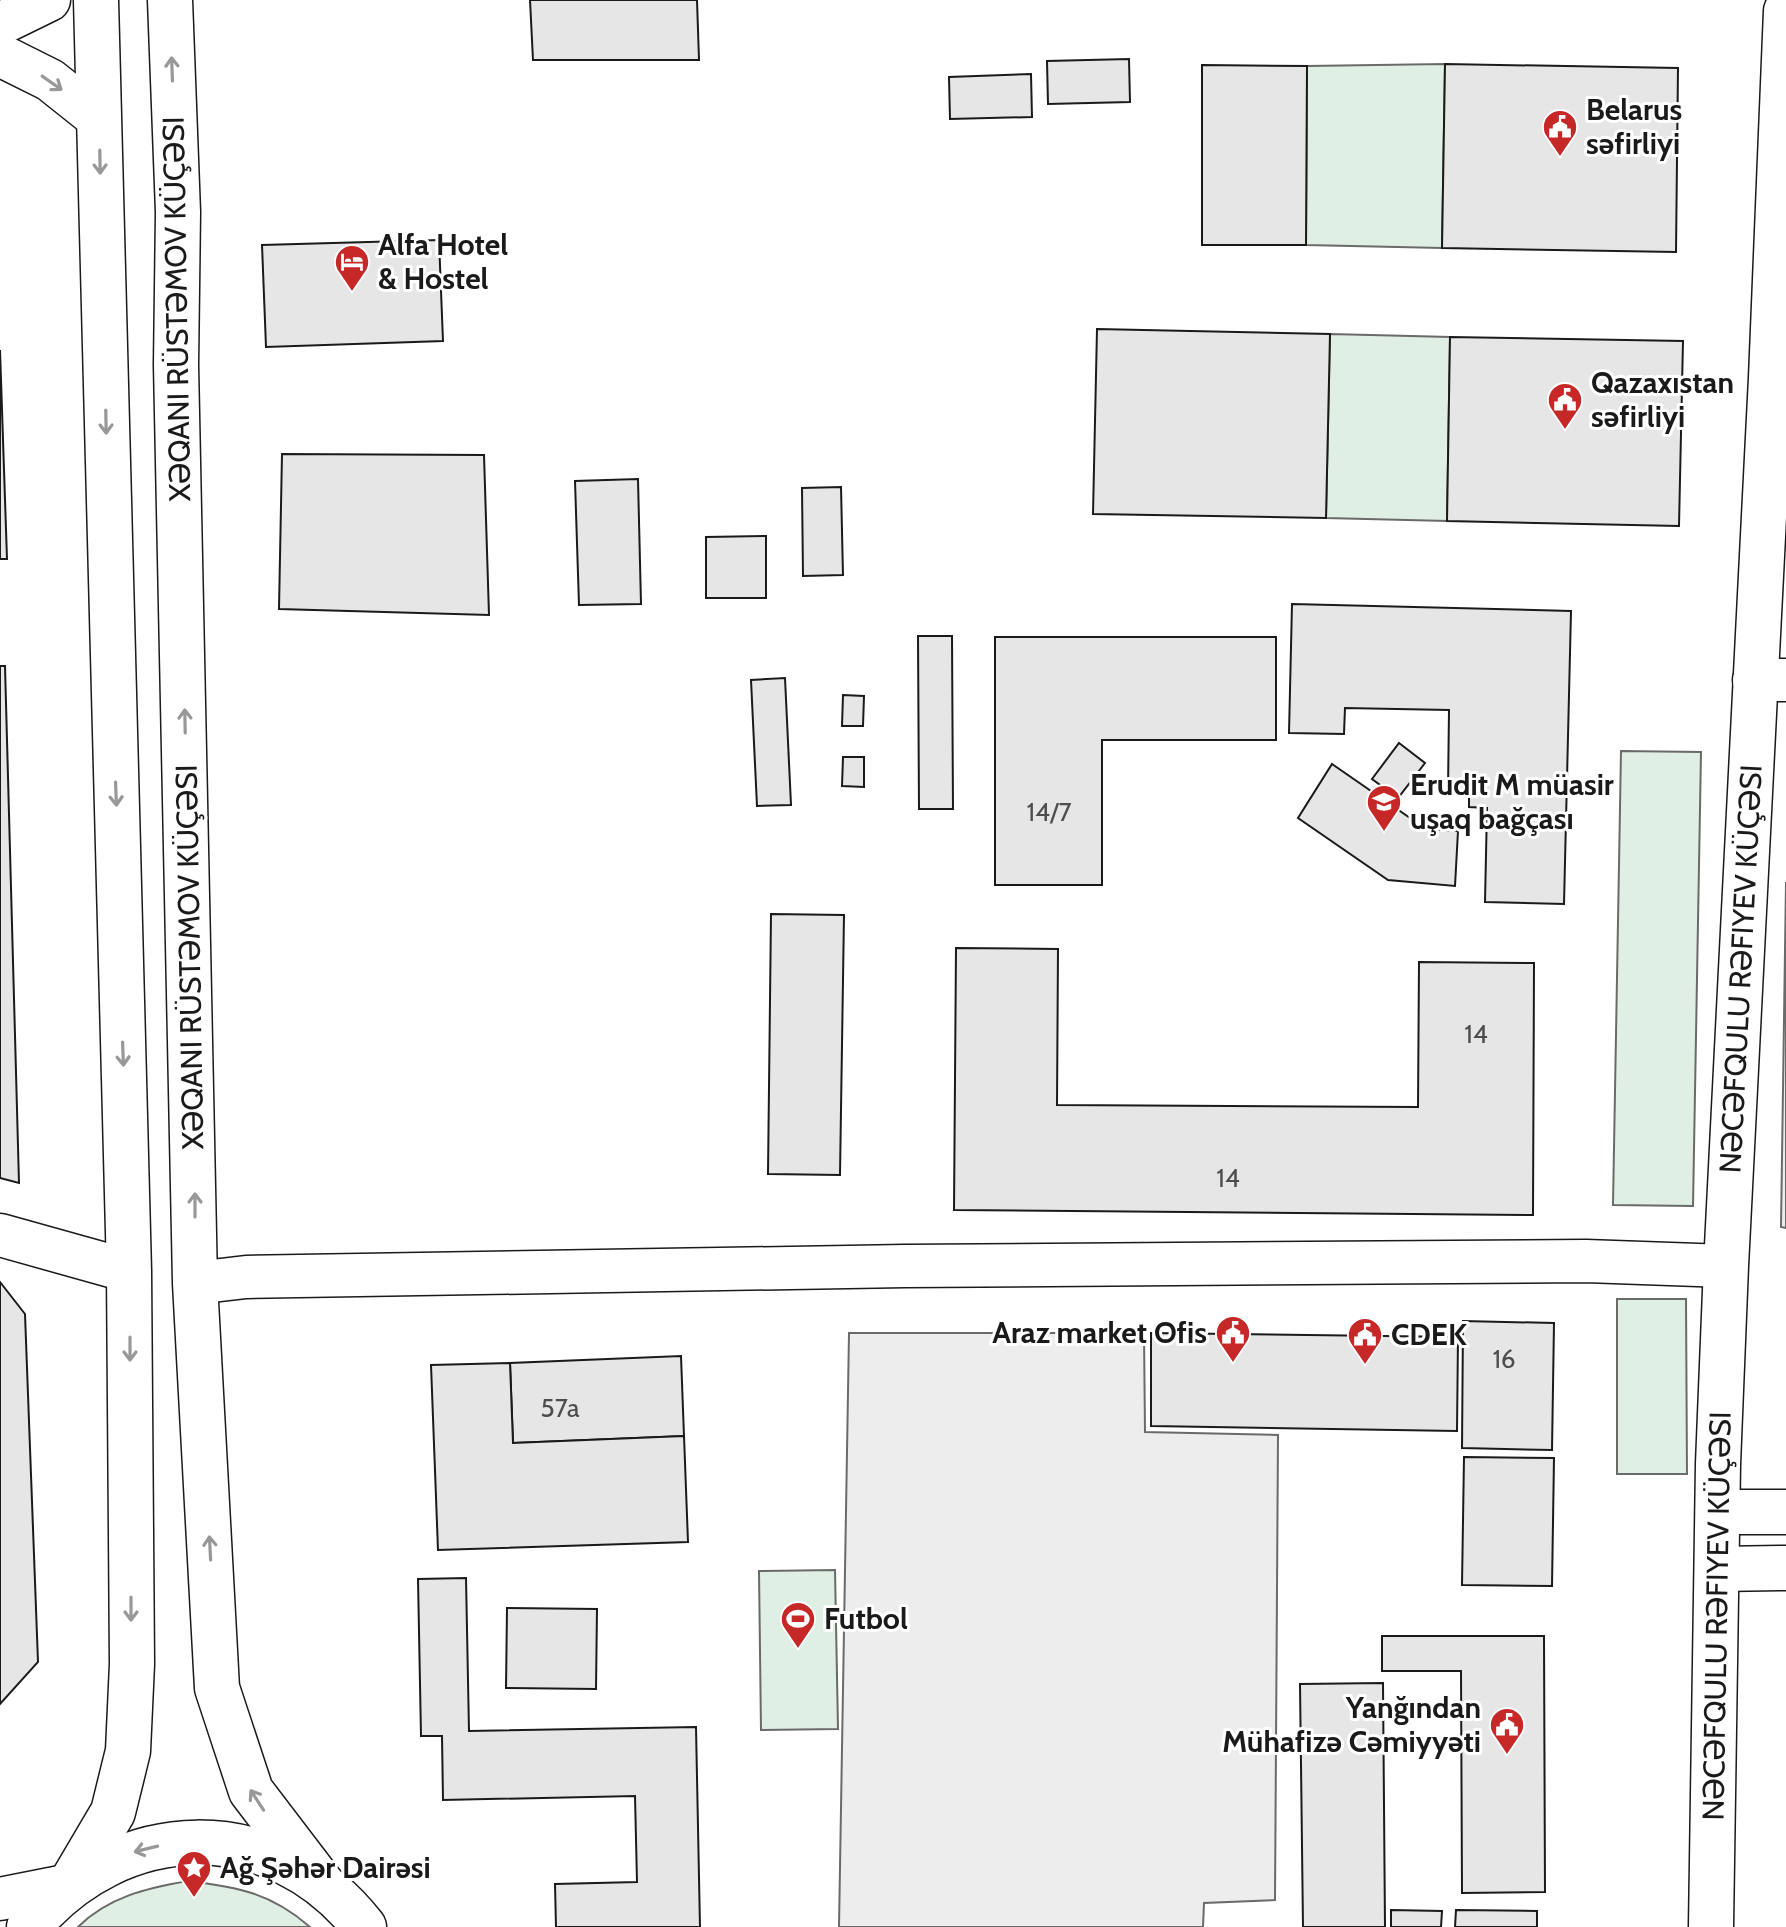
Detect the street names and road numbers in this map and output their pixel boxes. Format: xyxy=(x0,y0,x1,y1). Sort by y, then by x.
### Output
street label: XƏQANI RÜSTƏMOV KÜÇƏSI xyxy=(155,116,198,502)
street label: XƏQANI RÜSTƏMOV KÜÇƏSI xyxy=(168,764,211,1150)
street label: NƏCƏFQULU RƏFIYEV KÜÇƏSI xyxy=(1711,764,1770,1174)
street label: NƏCƏFQULU RƏFIYEV KÜÇƏSI xyxy=(1694,1411,1739,1821)

